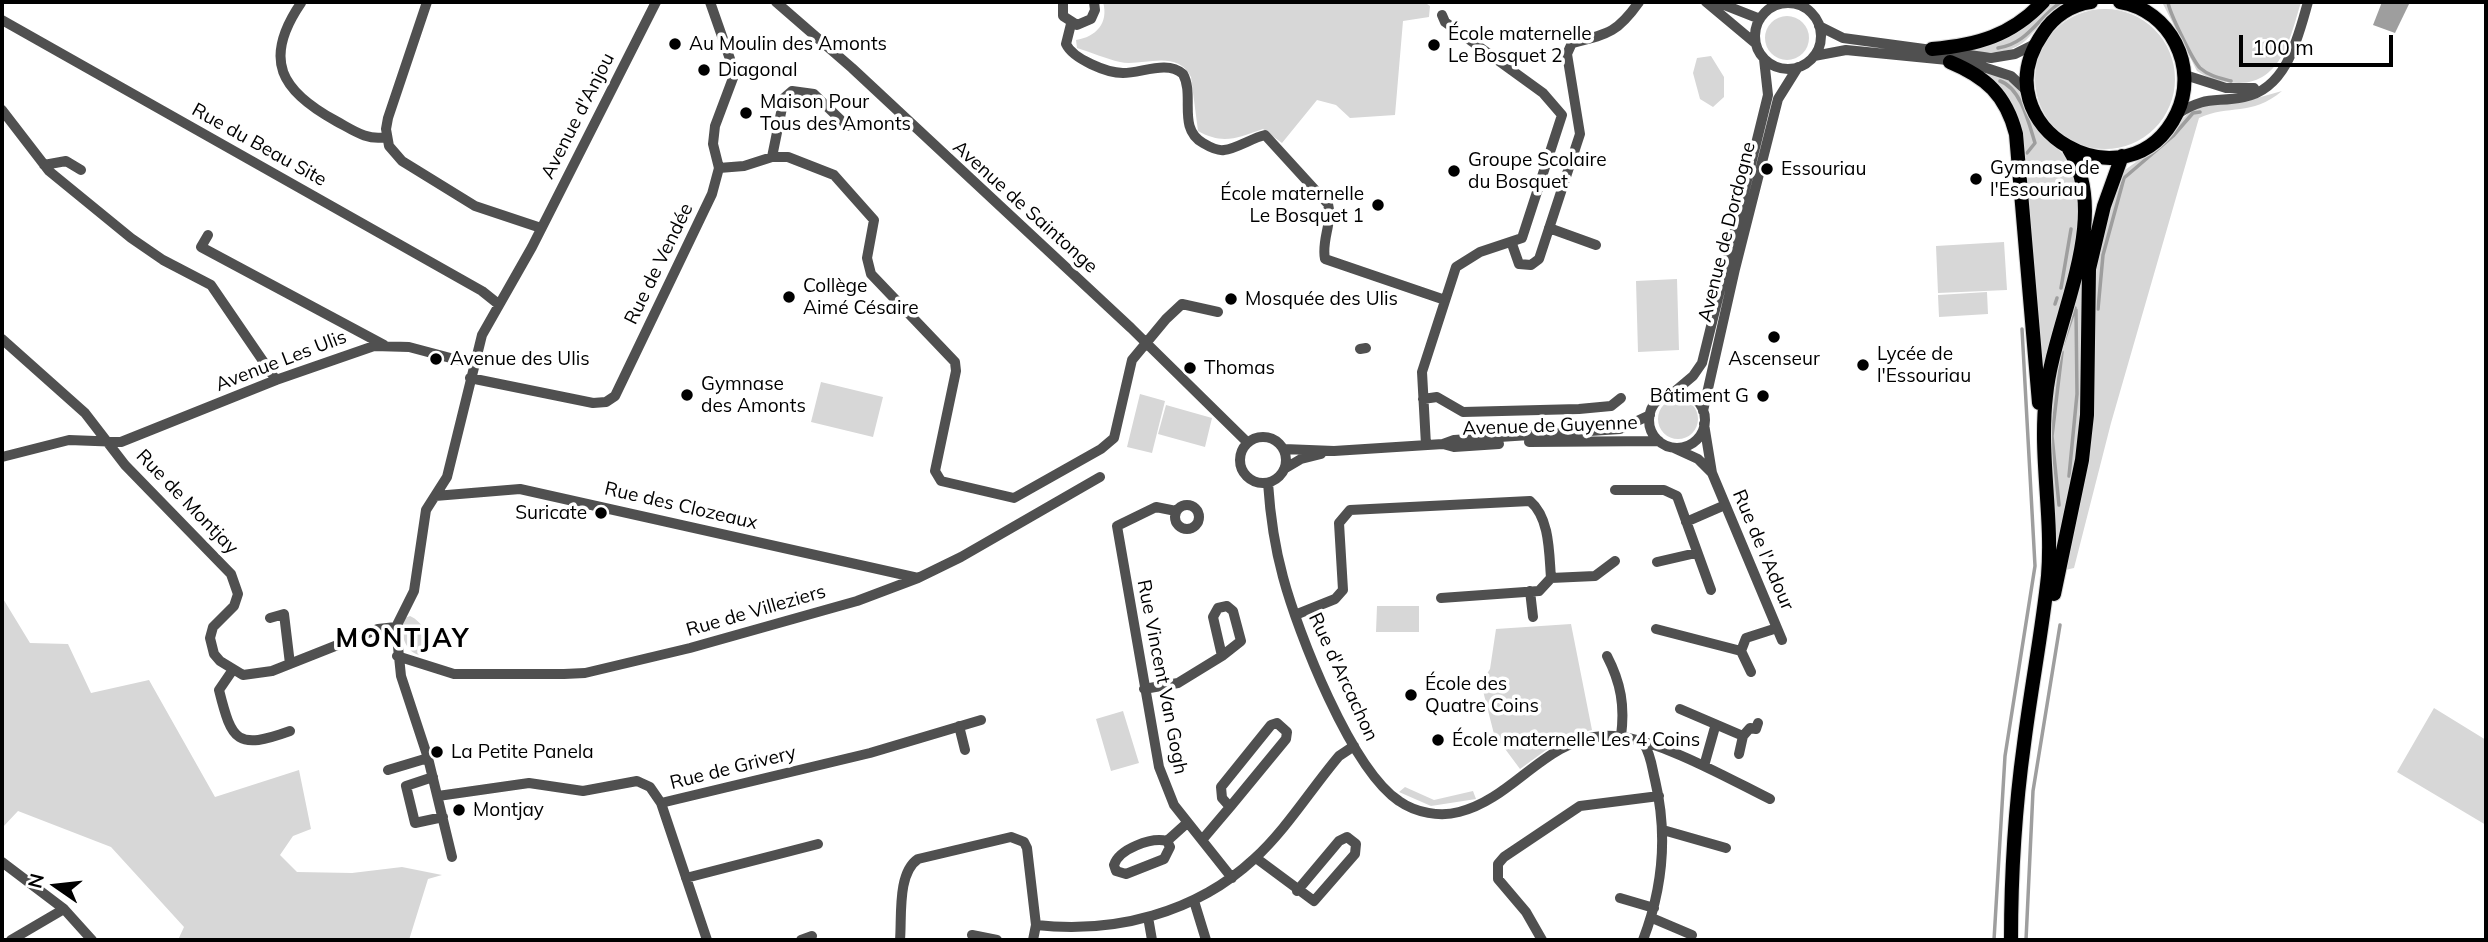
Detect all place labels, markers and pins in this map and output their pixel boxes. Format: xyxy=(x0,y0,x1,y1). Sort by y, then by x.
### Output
place label: École maternelle Le Bosquet 2 xyxy=(1448,23,1592,67)
place label: Au Moulin des Amonts xyxy=(689,33,887,55)
marker: Au Moulin des Amonts xyxy=(667,36,683,52)
marker: École maternelle Le Bosquet 2 xyxy=(1426,37,1442,53)
place label: Diagonal xyxy=(718,59,797,81)
marker: Diagonal xyxy=(696,62,712,78)
place label: Maison Pour Tous des Amonts xyxy=(760,91,911,135)
marker: Maison Pour Tous des Amonts xyxy=(738,105,754,121)
place label: Groupe Scolaire du Bosquet xyxy=(1468,149,1607,193)
place label: Gymnase de l'Essouriau xyxy=(1990,157,2100,201)
place label: Essouriau xyxy=(1781,158,1866,180)
marker: Essouriau xyxy=(1759,161,1775,177)
marker: Groupe Scolaire du Bosquet xyxy=(1446,163,1462,179)
marker: Gymnase de l'Essouriau xyxy=(1968,171,1984,187)
place label: École maternelle Le Bosquet 1 xyxy=(1220,183,1364,227)
marker: École maternelle Le Bosquet 1 xyxy=(1370,197,1386,213)
place label: Collège Aimé Césaire xyxy=(803,275,919,319)
place label: Mosquée des Ulis xyxy=(1245,288,1398,310)
marker: Collège Aimé Césaire xyxy=(781,289,797,305)
marker: Mosquée des Ulis xyxy=(1223,291,1239,307)
marker: Ascenseur xyxy=(1766,329,1782,345)
place label: Lycée de l'Essouriau xyxy=(1877,343,1971,387)
place label: Avenue des Ulis xyxy=(450,348,590,370)
place label: Ascenseur xyxy=(1728,348,1820,370)
marker: Avenue des Ulis xyxy=(428,351,444,367)
place label: Thomas xyxy=(1204,357,1275,379)
marker: Lycée de l'Essouriau xyxy=(1855,357,1871,373)
marker: Thomas xyxy=(1182,360,1198,376)
place label: Gymnase des Amonts xyxy=(701,373,806,417)
place label: Bâtiment G xyxy=(1650,385,1749,407)
marker: Gymnase des Amonts xyxy=(679,387,695,403)
marker: Bâtiment G xyxy=(1755,388,1771,404)
place label: Suricate xyxy=(515,502,587,524)
marker: Suricate xyxy=(593,505,609,521)
place label: École des Quatre Coins xyxy=(1425,673,1539,717)
marker: École des Quatre Coins xyxy=(1403,687,1419,703)
place label: École maternelle Les 4 Coins xyxy=(1452,729,1700,751)
marker: École maternelle Les 4 Coins xyxy=(1430,732,1446,748)
place label: La Petite Panela xyxy=(451,741,594,763)
marker: La Petite Panela xyxy=(429,744,445,760)
place label: Montjay xyxy=(473,799,544,821)
marker: Montjay xyxy=(451,802,467,818)

